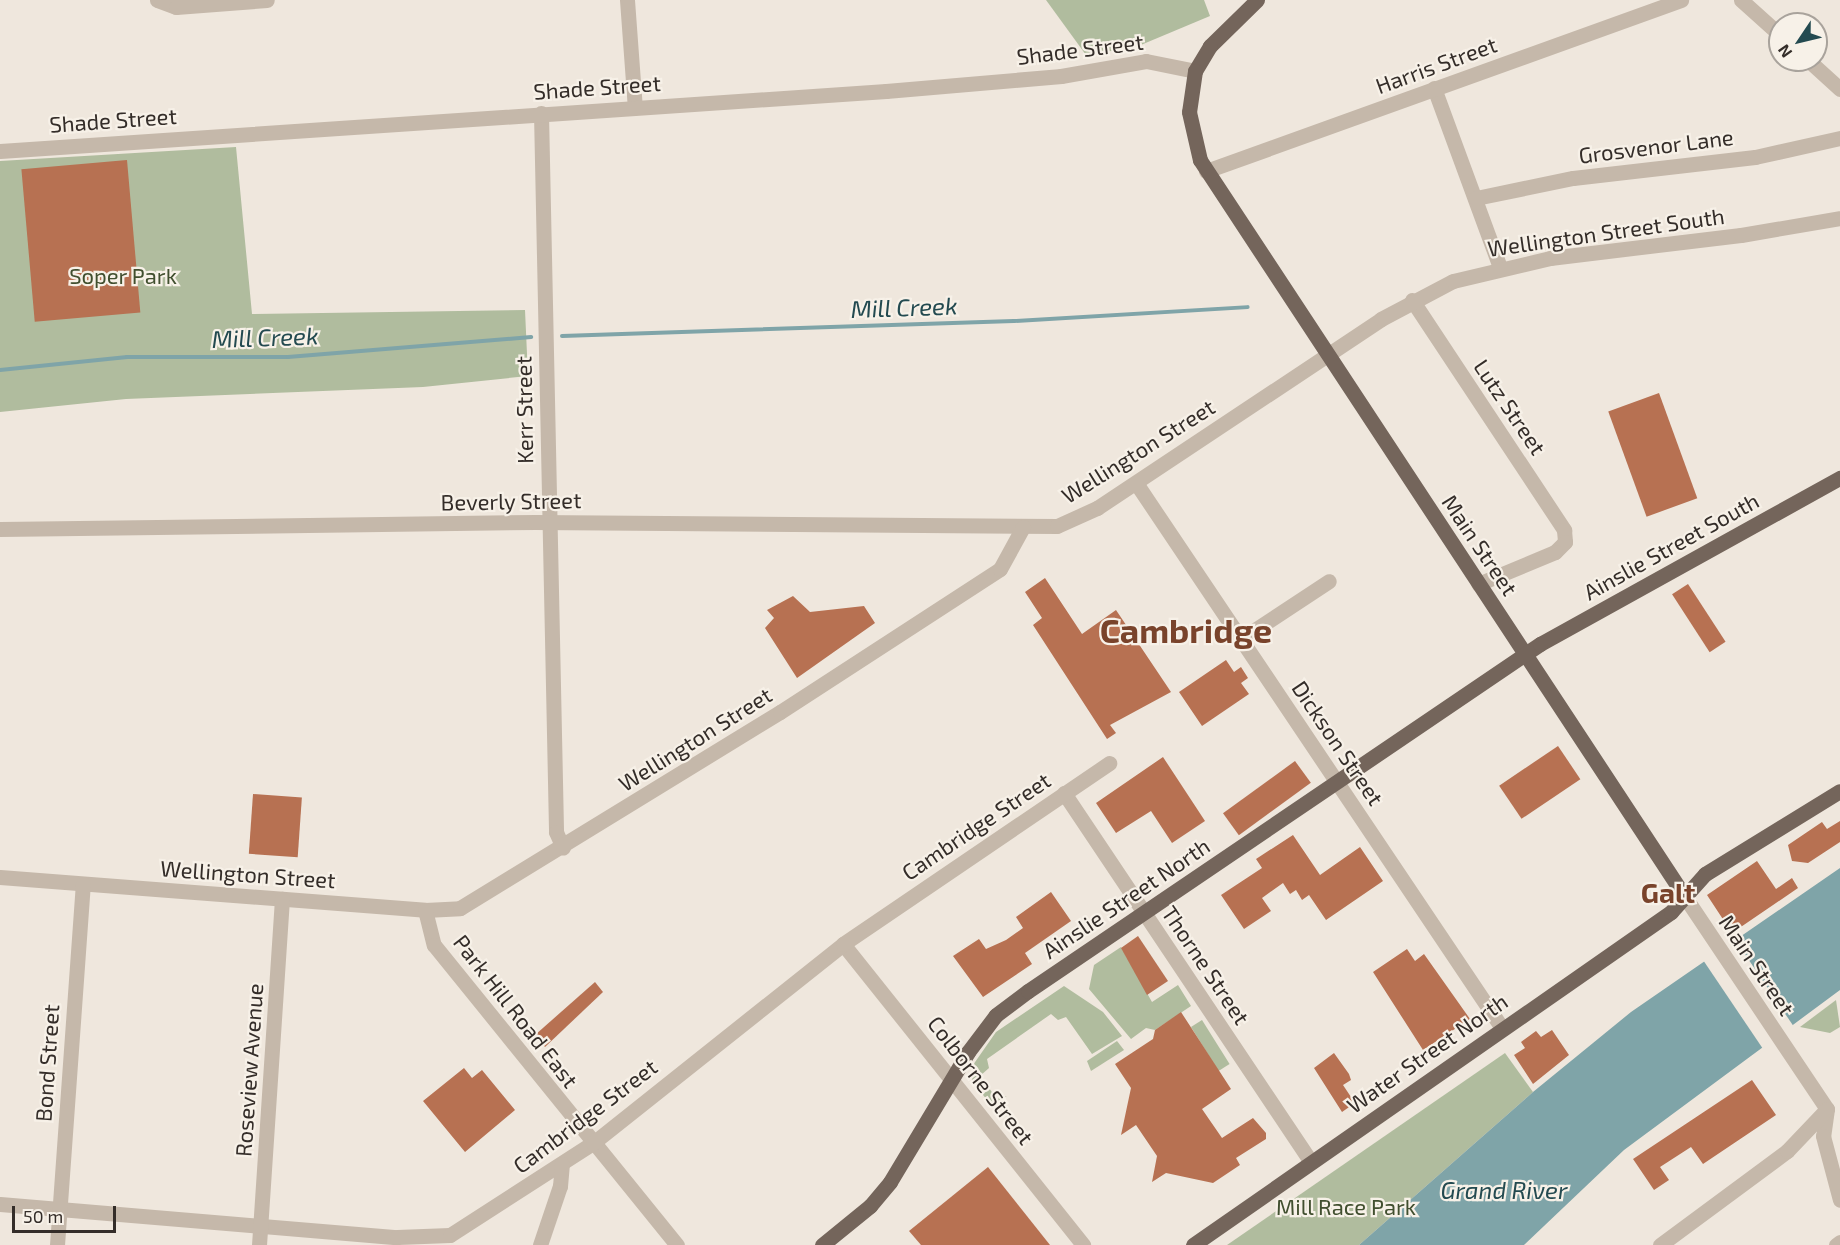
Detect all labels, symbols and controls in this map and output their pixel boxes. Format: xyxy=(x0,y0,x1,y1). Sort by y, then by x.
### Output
north arrow xyxy=(1768,12,1828,72)
street label: Shade Street xyxy=(1015,28,1145,70)
street label: Harris Street xyxy=(1372,31,1500,99)
text: N xyxy=(1773,41,1796,62)
street label: Shade Street xyxy=(532,69,662,105)
street label: Shade Street xyxy=(48,102,178,138)
street label: Grosvenor Lane xyxy=(1577,123,1735,169)
street label: Wellington Street South xyxy=(1486,202,1726,262)
park label: Soper Park xyxy=(69,263,177,289)
water label: Mill Creek xyxy=(850,291,958,323)
water label: Mill Creek xyxy=(211,321,319,353)
street label: Lutz Street xyxy=(1468,354,1552,460)
street label: Kerr Street xyxy=(510,356,538,464)
street label: Wellington Street xyxy=(1057,393,1219,509)
street label: Beverly Street xyxy=(440,487,582,515)
street label: Ainslie Street South xyxy=(1579,487,1763,605)
street label: Main Street xyxy=(1437,490,1523,600)
district label: Cambridge xyxy=(1100,610,1272,650)
street label: Dickson Street xyxy=(1287,676,1389,810)
street label: Wellington Street xyxy=(614,681,776,797)
street label: Cambridge Street xyxy=(897,767,1055,885)
street label: Ainslie Street North xyxy=(1037,832,1215,964)
street label: Wellington Street xyxy=(160,855,336,893)
district label: Galt xyxy=(1641,875,1695,909)
street label: Thorne Street xyxy=(1157,901,1255,1029)
street label: Main Street xyxy=(1714,910,1800,1020)
street label: Park Hill Road East xyxy=(448,929,584,1093)
street label: Roseview Avenue xyxy=(230,982,268,1158)
street label: Water Street North xyxy=(1341,988,1513,1118)
street label: Bond Street xyxy=(30,1003,64,1123)
street label: Colborne Street xyxy=(923,1010,1039,1150)
street label: Cambridge Street xyxy=(508,1053,662,1179)
water label: Grand River xyxy=(1441,1176,1567,1204)
scale bar xyxy=(15,1194,118,1232)
park label: Mill Race Park xyxy=(1276,1194,1416,1220)
text: 50 m xyxy=(23,1205,63,1227)

